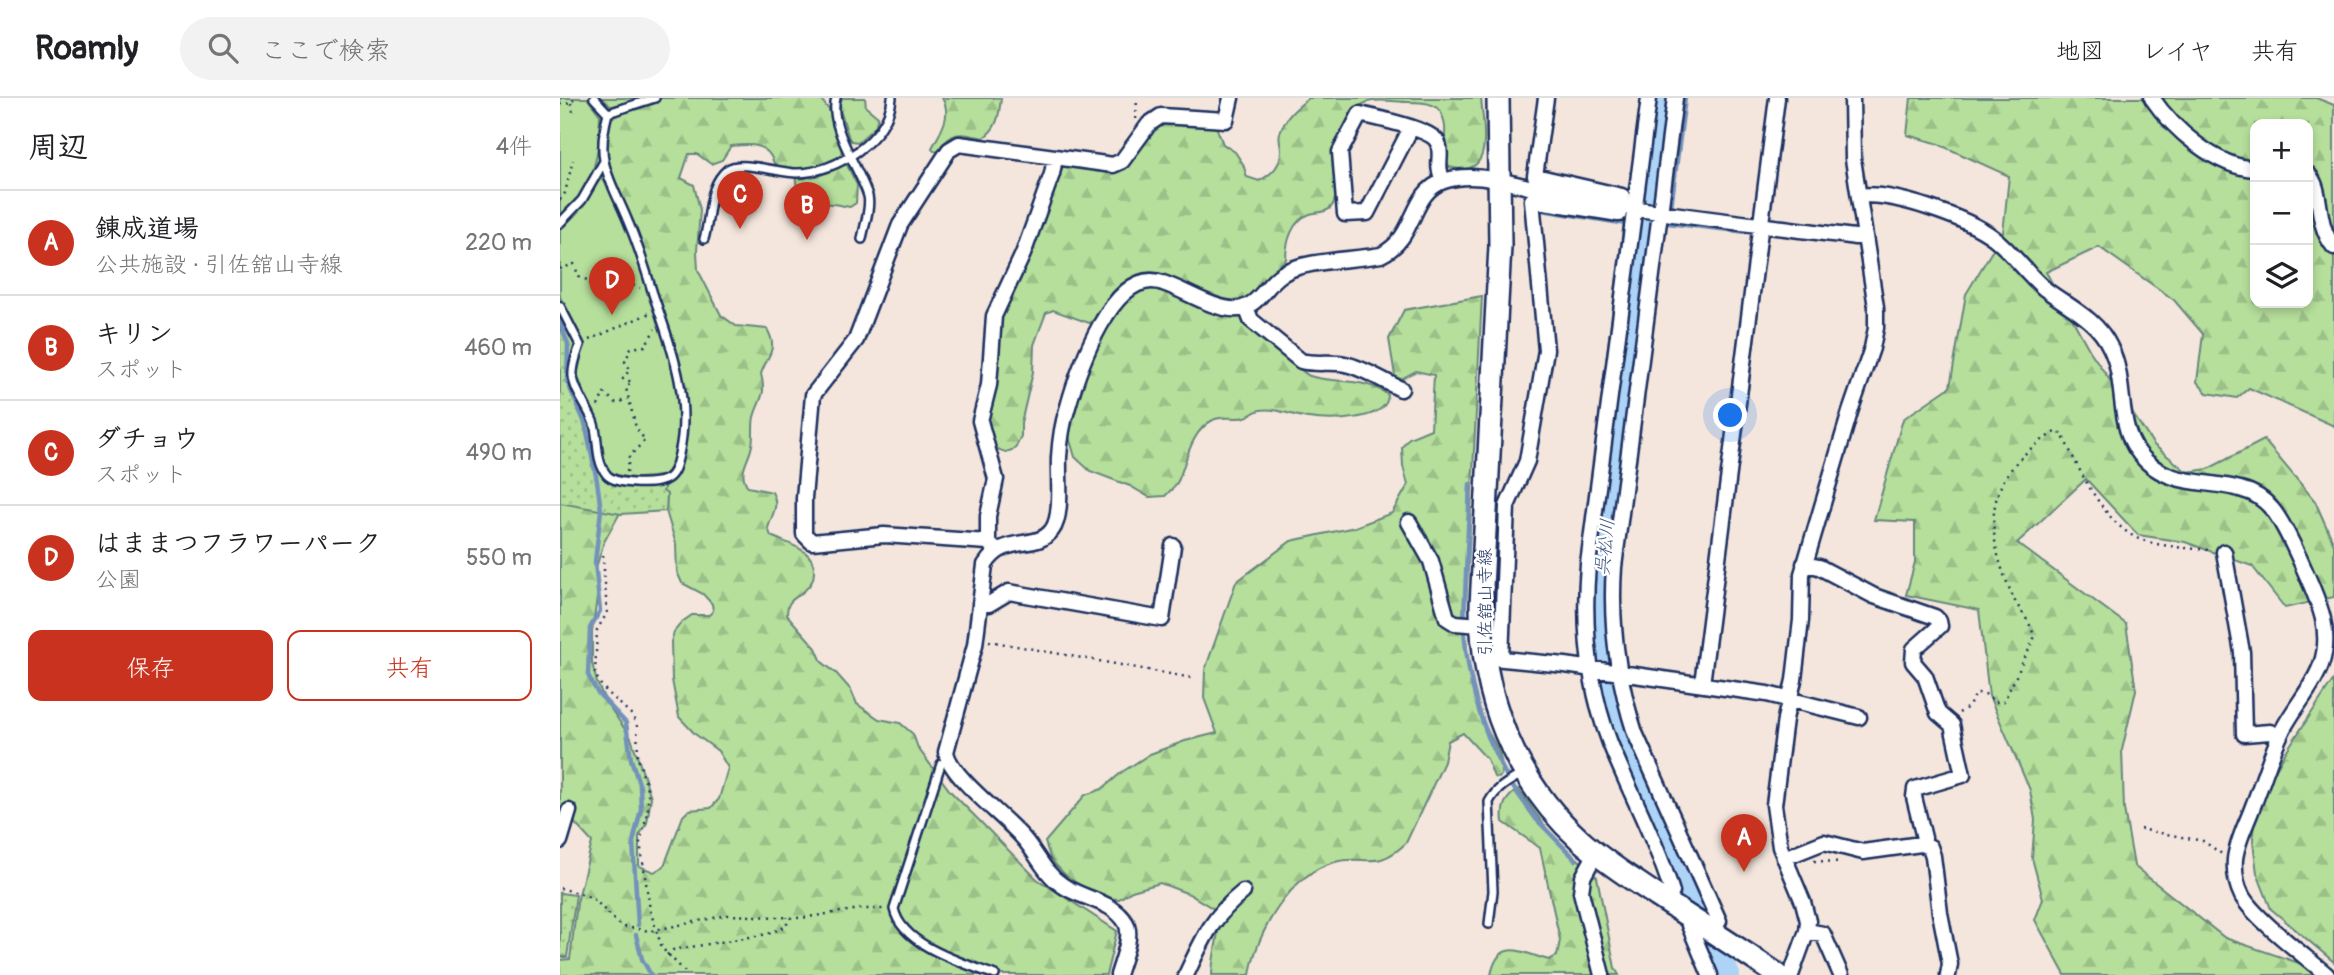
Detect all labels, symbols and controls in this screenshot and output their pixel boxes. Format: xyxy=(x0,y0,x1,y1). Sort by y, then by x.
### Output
search box xyxy=(180,17,670,80)
text: Roamly xyxy=(35,28,138,69)
icon: search xyxy=(204,29,242,67)
text: ここで検索 xyxy=(260,35,390,67)
text: 地図 xyxy=(2056,37,2104,66)
text: レイヤ xyxy=(2142,37,2213,66)
text: 共有 xyxy=(2251,37,2299,66)
map controls xyxy=(2250,119,2313,308)
button: + xyxy=(2250,119,2313,182)
text: 周辺 xyxy=(28,129,88,166)
text: 4件 xyxy=(496,132,532,161)
pin: C xyxy=(717,171,763,229)
pin: B xyxy=(784,182,830,240)
button: − xyxy=(2250,182,2313,245)
text: 錬成道場 xyxy=(95,213,199,245)
text: A xyxy=(44,228,58,257)
text: 220 m xyxy=(465,228,532,257)
button: layers xyxy=(2250,245,2313,308)
text: 公共施設 · 引佐舘山寺線 xyxy=(95,250,342,279)
pin: D xyxy=(589,257,635,315)
text: キリン xyxy=(95,318,173,350)
text: B xyxy=(44,333,58,362)
text: 460 m xyxy=(464,333,532,362)
text: スポット xyxy=(95,355,187,384)
your location xyxy=(1713,398,1747,432)
text: ダチョウ xyxy=(95,423,199,455)
text: C xyxy=(44,438,58,467)
text: 490 m xyxy=(466,438,532,467)
text: スポット xyxy=(95,460,187,489)
water label: 呉松川 xyxy=(1590,517,1620,577)
text: はままつフラワーパーク xyxy=(95,528,381,560)
text: D xyxy=(44,543,58,572)
text: 550 m xyxy=(466,543,532,572)
street label: 引佐舘山寺線 xyxy=(1474,548,1497,656)
text: 公園 xyxy=(95,565,141,594)
button: 保存 xyxy=(28,630,273,701)
button: 共有 xyxy=(287,630,532,701)
pin: A xyxy=(1721,814,1767,872)

